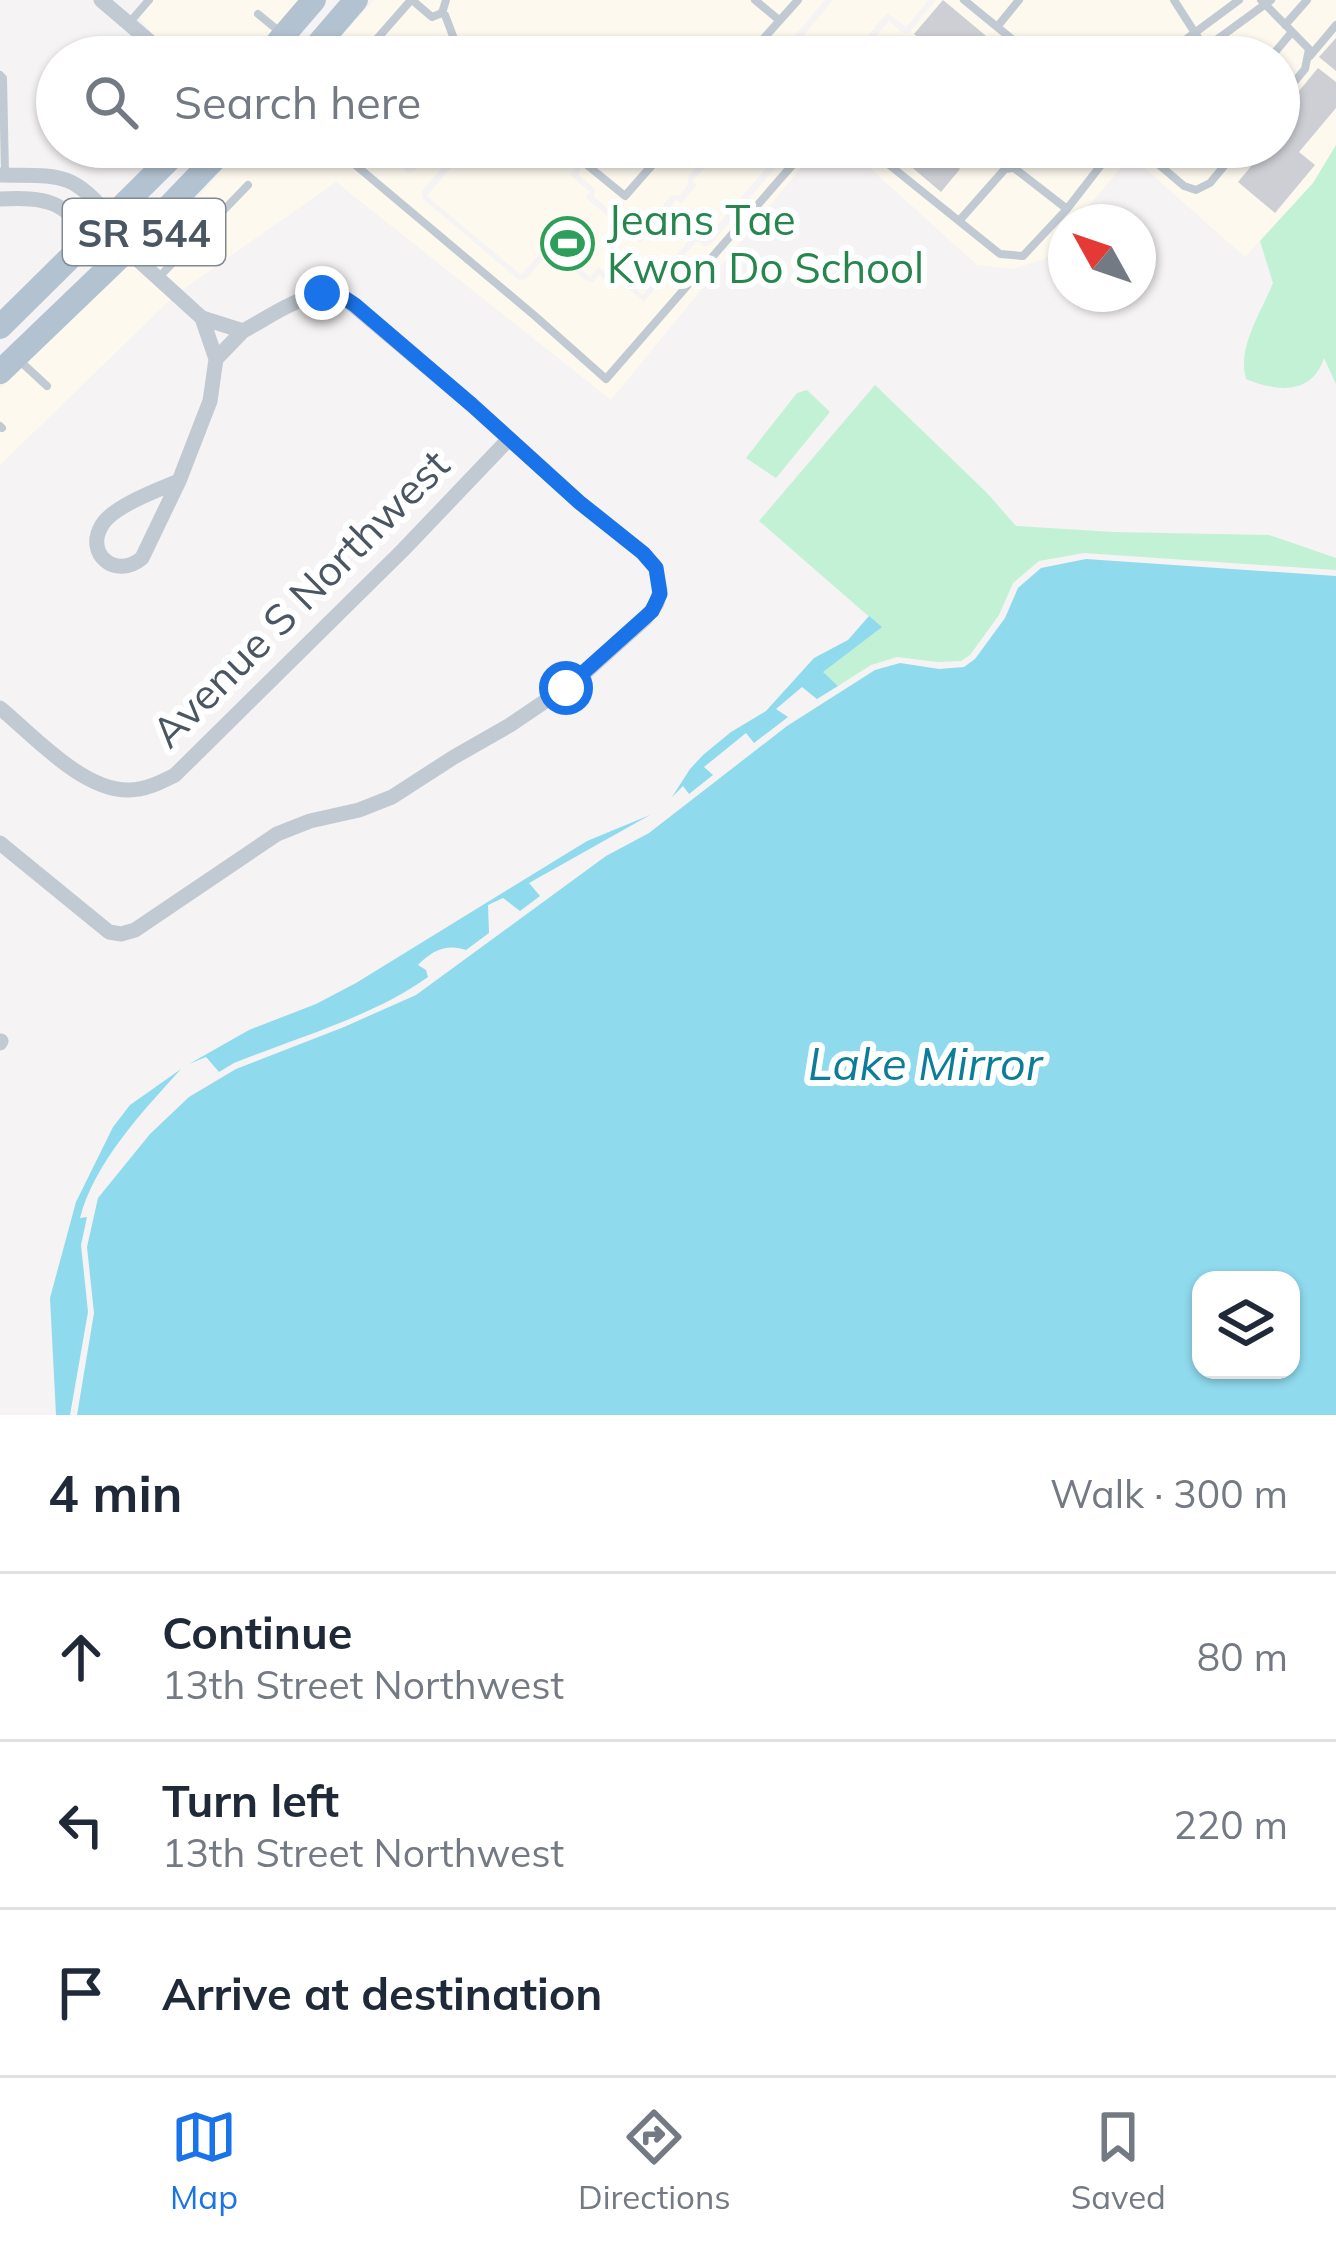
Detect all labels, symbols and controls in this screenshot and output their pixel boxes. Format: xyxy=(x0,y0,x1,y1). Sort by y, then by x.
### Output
search box xyxy=(36,36,1300,168)
icon: search xyxy=(78,69,144,135)
text: Search here xyxy=(174,74,421,130)
place label: Jeans Tae Kwon Do School xyxy=(607,193,924,294)
road number: SR 544 xyxy=(63,199,225,265)
north arrow xyxy=(1048,204,1156,312)
sports icon: Jeans Tae Kwon Do School xyxy=(540,215,596,271)
route end xyxy=(295,266,349,320)
street label: Avenue S Northwest xyxy=(140,438,460,758)
route start xyxy=(539,661,593,715)
water label: Lake Mirror xyxy=(808,1035,1044,1091)
map controls xyxy=(1192,1271,1300,1379)
button: layers xyxy=(1192,1271,1300,1379)
text: 4 min xyxy=(48,1461,183,1525)
text: Walk · 300 m xyxy=(1050,1469,1288,1518)
text: Continue xyxy=(162,1604,352,1660)
icon: ahead xyxy=(48,1624,114,1690)
text: 80 m xyxy=(1197,1632,1288,1681)
text: 13th Street Northwest xyxy=(162,1660,564,1709)
text: Turn left xyxy=(162,1772,339,1828)
icon: left xyxy=(48,1792,114,1858)
text: 220 m xyxy=(1173,1800,1288,1849)
text: 13th Street Northwest xyxy=(162,1828,564,1877)
icon: arrive xyxy=(48,1960,114,2026)
text: Arrive at destination xyxy=(162,1965,602,2021)
tab: Map xyxy=(170,2104,238,2217)
tab: Directions xyxy=(578,2104,731,2217)
tab: Saved xyxy=(1071,2104,1166,2217)

